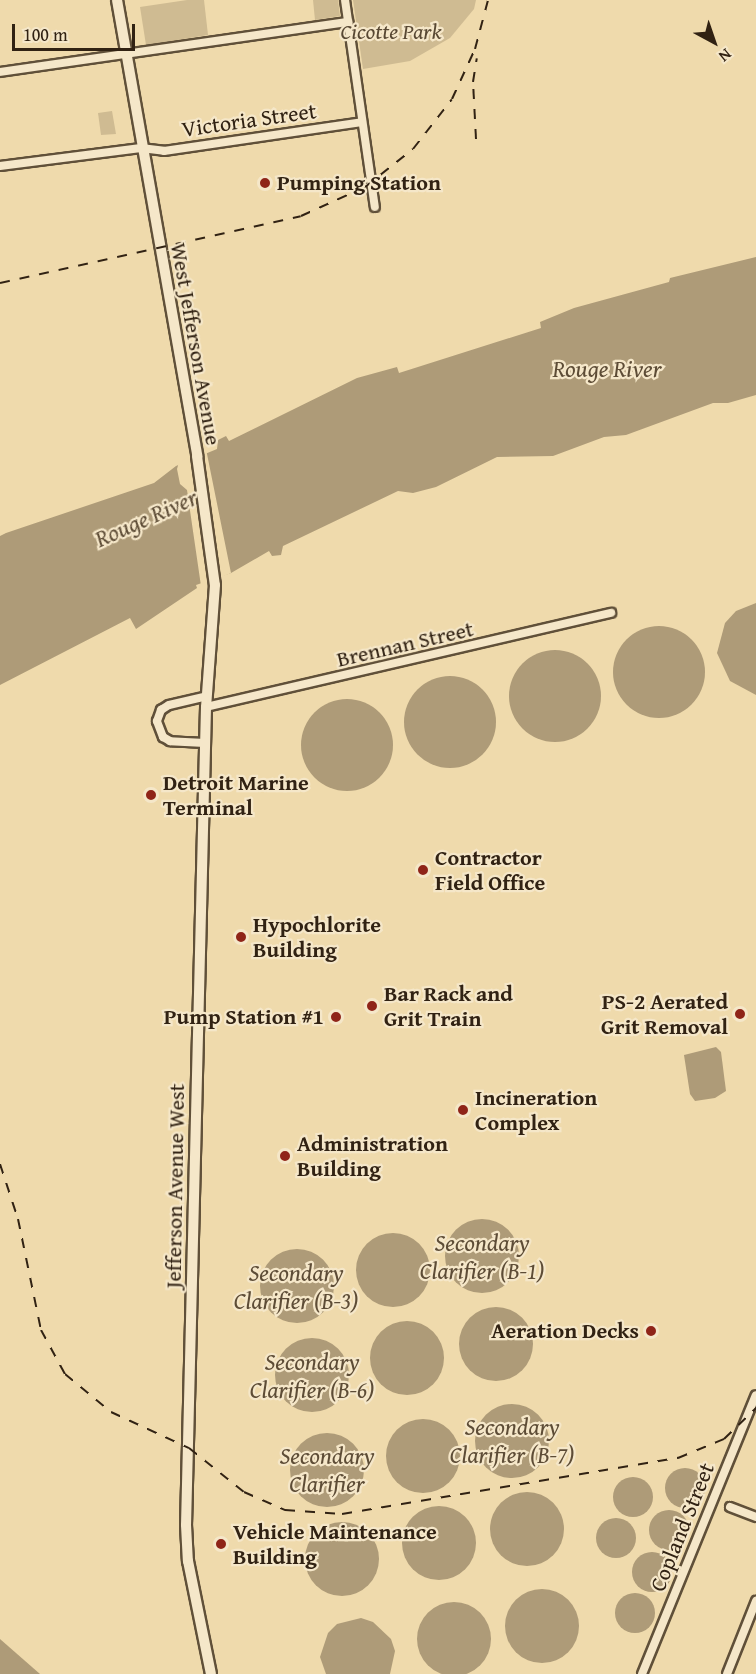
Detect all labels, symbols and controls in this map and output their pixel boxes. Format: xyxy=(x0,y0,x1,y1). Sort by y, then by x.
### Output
scale bar xyxy=(15,12,138,50)
north arrow xyxy=(684,12,744,72)
park label: Cicotte Park xyxy=(340,19,442,45)
text: 100 m xyxy=(23,21,68,48)
text: N xyxy=(714,43,737,68)
street label: Victoria Street xyxy=(180,98,318,142)
place label: Pumping Station xyxy=(277,170,441,196)
marker: Pumping Station xyxy=(258,176,272,190)
street label: West Jefferson Avenue xyxy=(165,241,227,447)
water label: Rouge River xyxy=(552,355,662,383)
water label: Rouge River xyxy=(90,483,202,553)
street label: Brennan Street xyxy=(334,615,476,673)
place label: Detroit Marine Terminal xyxy=(163,769,309,820)
marker: Detroit Marine Terminal xyxy=(144,788,158,802)
place label: Contractor Field Office xyxy=(435,844,545,896)
marker: Contractor Field Office xyxy=(416,863,430,877)
place label: Hypochlorite Building xyxy=(253,911,381,962)
marker: Hypochlorite Building xyxy=(234,930,248,944)
place label: Bar Rack and Grit Train xyxy=(384,980,513,1032)
place label: PS-2 Aerated Grit Removal xyxy=(601,988,728,1040)
marker: Bar Rack and Grit Train xyxy=(365,999,379,1013)
place label: Pump Station #1 xyxy=(164,1004,324,1030)
marker: PS-2 Aerated Grit Removal xyxy=(733,1007,747,1021)
marker: Pump Station #1 xyxy=(329,1010,343,1024)
street label: Jefferson Avenue West xyxy=(160,1083,190,1289)
place label: Incineration Complex xyxy=(475,1084,597,1136)
marker: Incineration Complex xyxy=(456,1103,470,1117)
place label: Administration Building xyxy=(297,1130,448,1182)
marker: Administration Building xyxy=(278,1149,292,1163)
water label: Secondary Clarifier (B-1) xyxy=(420,1229,544,1285)
water label: Secondary Clarifier (B-3) xyxy=(234,1259,358,1315)
place label: Aeration Decks xyxy=(491,1318,639,1344)
marker: Aeration Decks xyxy=(644,1324,658,1338)
water label: Secondary Clarifier (B-6) xyxy=(250,1348,374,1404)
water label: Secondary Clarifier (B-7) xyxy=(450,1413,574,1469)
water label: Secondary Clarifier xyxy=(279,1442,375,1498)
street label: Copland Street xyxy=(644,1459,720,1595)
place label: Vehicle Maintenance Building xyxy=(233,1518,437,1570)
marker: Vehicle Maintenance Building xyxy=(214,1537,228,1551)

